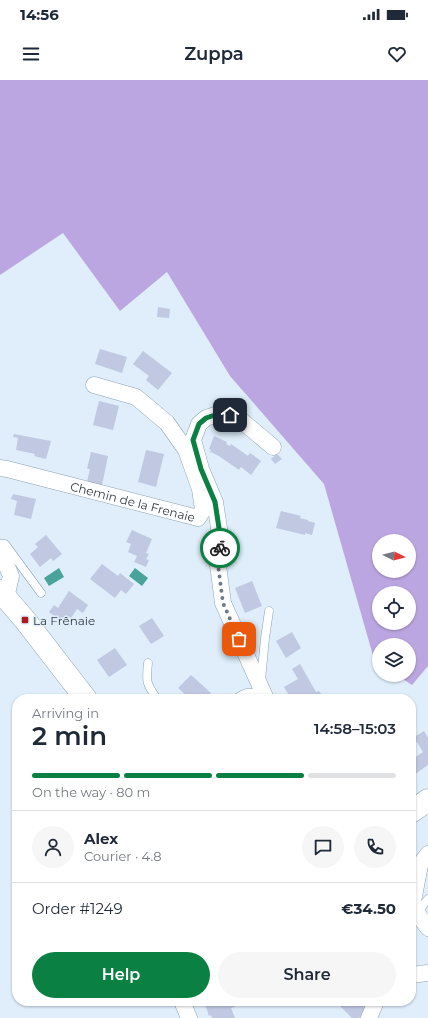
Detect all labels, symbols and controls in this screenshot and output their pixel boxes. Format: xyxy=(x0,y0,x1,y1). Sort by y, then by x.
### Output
text: 14:56 xyxy=(20,5,59,24)
icon: menu xyxy=(20,43,42,65)
text: Zuppa xyxy=(184,43,244,65)
icon: heart xyxy=(386,43,408,65)
pin xyxy=(213,398,247,432)
icon: home xyxy=(219,404,241,426)
street label: Chemin de la Frenaie xyxy=(69,478,197,524)
courier xyxy=(200,528,240,568)
north arrow xyxy=(372,534,416,578)
map controls xyxy=(372,534,416,682)
icon: bike xyxy=(209,537,231,559)
button: locate xyxy=(372,586,416,630)
place label: La Frênaie xyxy=(33,613,95,628)
marker: La Frênaie xyxy=(20,615,30,625)
pin xyxy=(222,622,256,656)
icon: bag xyxy=(228,628,250,650)
button: layers xyxy=(372,638,416,682)
text: Arriving in xyxy=(32,705,99,721)
text: 14:58–15:03 xyxy=(314,719,396,738)
text: 2 min xyxy=(32,720,107,752)
text: On the way · 80 m xyxy=(32,784,150,800)
button: person xyxy=(32,826,74,868)
button: chat xyxy=(302,826,344,868)
button: phone xyxy=(354,826,396,868)
text: Alex xyxy=(84,829,118,848)
text: Courier · 4.8 xyxy=(84,848,162,864)
text: Order #1249 xyxy=(32,899,123,918)
text: €34.50 xyxy=(341,899,396,918)
button: Help xyxy=(32,952,210,998)
button: Share xyxy=(218,952,396,998)

